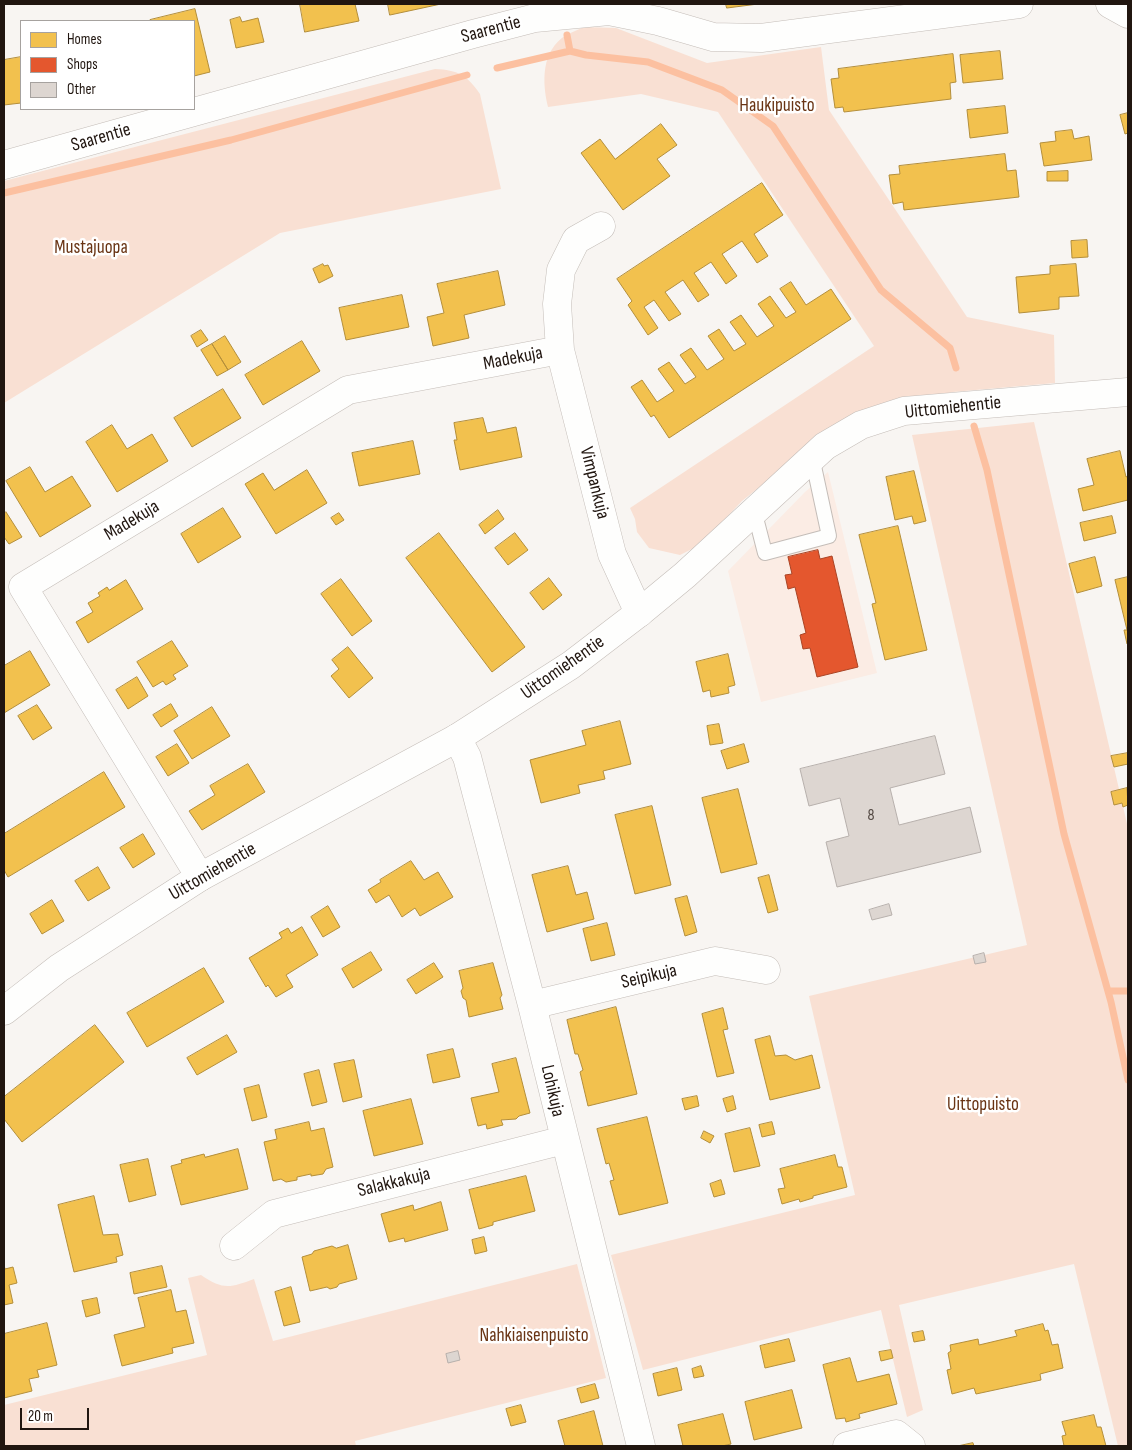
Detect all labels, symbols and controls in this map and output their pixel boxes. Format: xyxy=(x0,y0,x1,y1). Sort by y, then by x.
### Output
street label: Saarentie xyxy=(459,11,523,49)
legend xyxy=(20,20,195,110)
text: Homes xyxy=(67,30,102,49)
text: Shops xyxy=(67,55,98,74)
text: Other xyxy=(67,80,96,99)
park label: Haukipuisto xyxy=(739,95,815,117)
street label: Saarentie xyxy=(69,119,133,157)
park label: Mustajuopa xyxy=(54,237,128,259)
street label: Madekuja xyxy=(481,342,545,376)
street label: Uittomiehentie xyxy=(904,392,1002,424)
street label: Vimpankuja xyxy=(574,445,614,521)
street label: Madekuja xyxy=(100,496,164,546)
street label: Uittomiehentie xyxy=(517,631,609,705)
house number: 8 xyxy=(867,806,875,826)
street label: Uittomiehentie xyxy=(165,838,261,906)
street label: Seipikuja xyxy=(619,960,679,994)
street label: Lohikuja xyxy=(535,1063,569,1119)
park label: Uittopuisto xyxy=(947,1094,1019,1116)
street label: Salakkakuja xyxy=(355,1163,433,1203)
park label: Nahkiaisenpuisto xyxy=(479,1325,589,1347)
scale bar xyxy=(22,1398,91,1430)
text: 20 m xyxy=(28,1407,53,1426)

